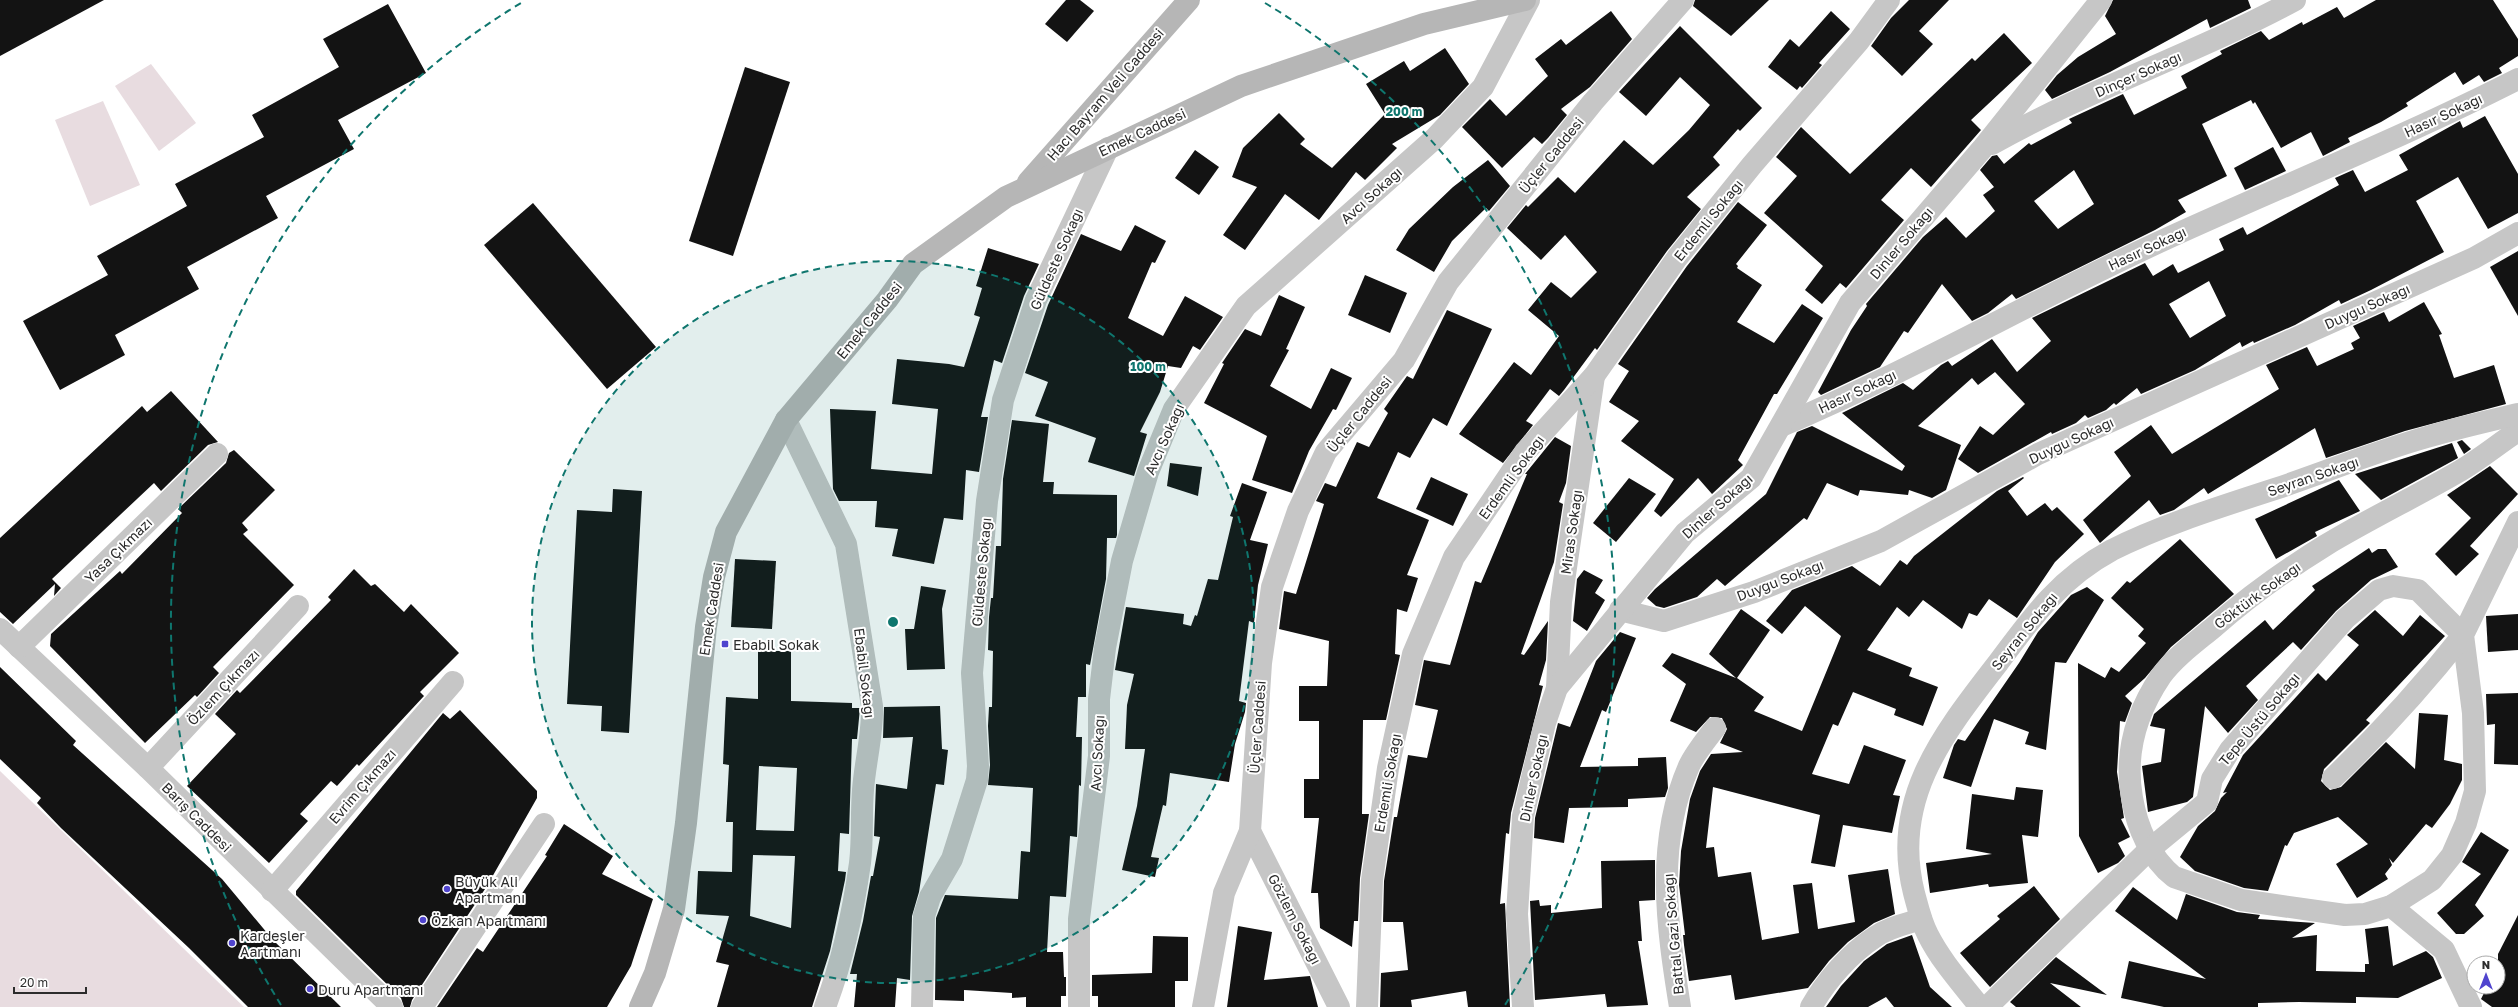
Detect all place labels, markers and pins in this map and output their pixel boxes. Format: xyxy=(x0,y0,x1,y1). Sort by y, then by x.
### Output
centre of rings xyxy=(886,615,900,629)
place label: Ebabil Sokak xyxy=(733,636,819,653)
marker: Ebabil Sokak xyxy=(720,639,730,649)
place label: Büyük Ali Apartmanı xyxy=(455,873,525,906)
marker: Büyük Ali Apartmanı xyxy=(442,884,452,894)
place label: Özkan Apartmanı xyxy=(431,912,546,929)
marker: Özkan Apartmanı xyxy=(418,915,428,925)
place label: Kardeşler Aartmanı xyxy=(240,927,305,960)
marker: Kardeşler Aartmanı xyxy=(227,938,237,948)
place label: Duru Apartmanı xyxy=(318,981,424,998)
marker: Duru Apartmanı xyxy=(305,984,315,994)

